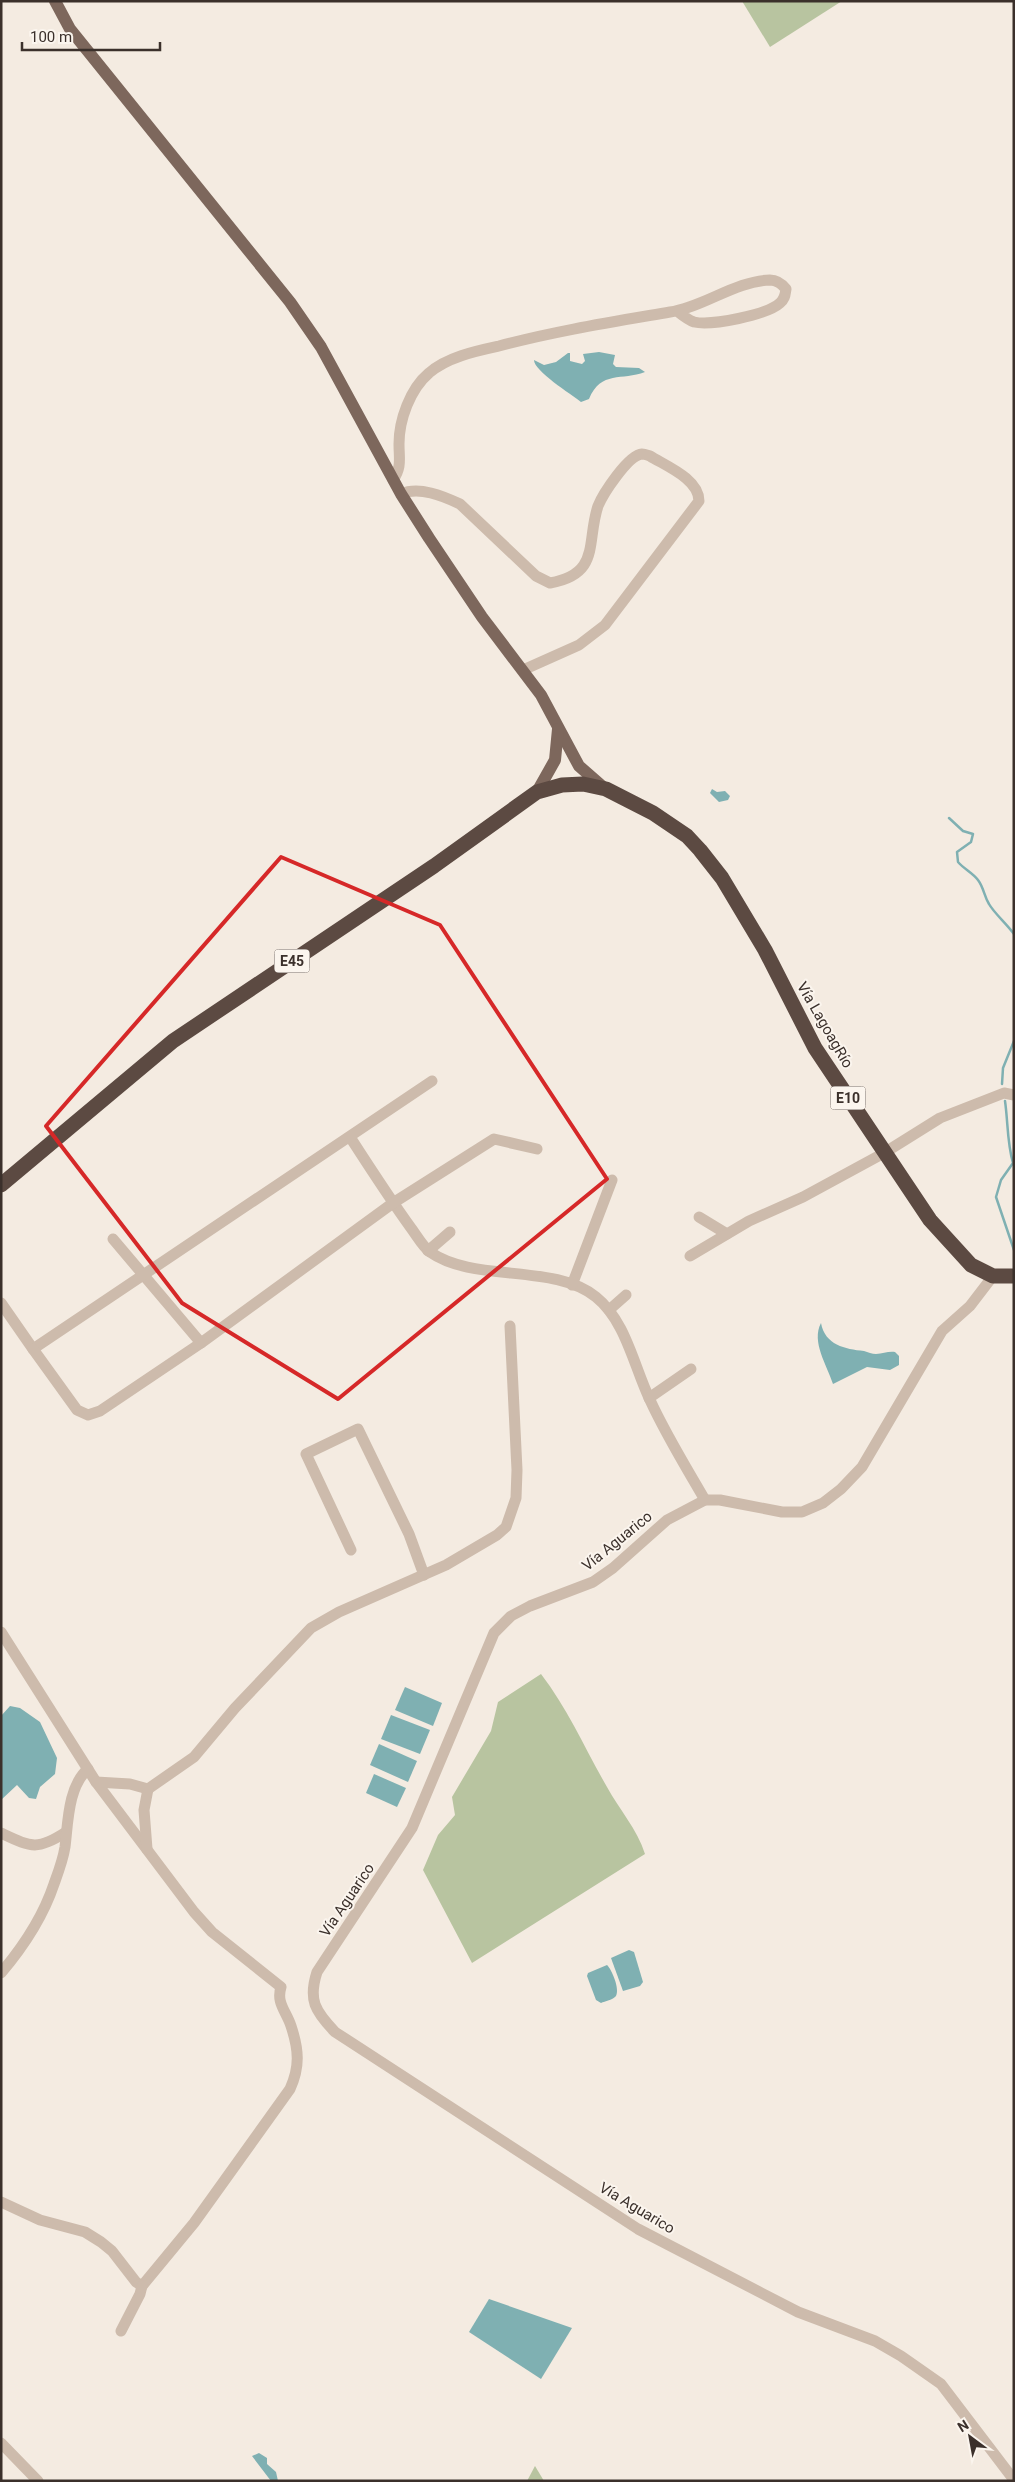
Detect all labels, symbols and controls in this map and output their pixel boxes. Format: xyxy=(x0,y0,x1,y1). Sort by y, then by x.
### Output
scale bar xyxy=(22,20,160,52)
text: 100 m xyxy=(30,28,72,46)
road number: E45 xyxy=(274,949,310,972)
street label: Vía LagoagRío xyxy=(793,979,857,1071)
road number: E10 xyxy=(830,1086,866,1110)
street label: Vía Aguarico xyxy=(578,1507,656,1575)
street label: Vía Aguarico xyxy=(316,1860,378,1940)
street label: Vía Aguarico xyxy=(596,2178,678,2238)
north arrow xyxy=(945,2412,995,2462)
text: N xyxy=(955,2417,972,2435)

